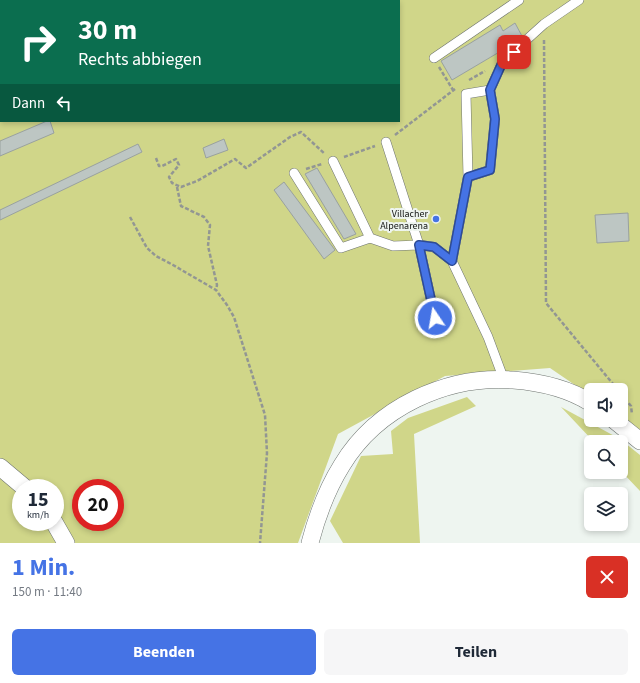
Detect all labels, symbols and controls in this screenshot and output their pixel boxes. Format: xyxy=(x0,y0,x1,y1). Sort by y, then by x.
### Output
text: 30 m xyxy=(78,10,137,50)
icon: right xyxy=(12,16,64,68)
pin xyxy=(497,35,531,69)
icon: arrive xyxy=(503,41,525,63)
text: Rechts abbiegen xyxy=(78,47,202,72)
icon: left xyxy=(53,92,75,114)
text: Dann xyxy=(12,93,45,114)
place label: Villacher Alpenarena xyxy=(380,207,429,233)
marker: Villacher Alpenarena xyxy=(431,214,441,224)
position arrow xyxy=(414,297,456,339)
map controls xyxy=(584,383,628,531)
button: sound xyxy=(584,383,628,427)
button: search xyxy=(584,435,628,479)
speed limit sign: 20 xyxy=(72,479,124,531)
text: 15 xyxy=(27,486,49,514)
button: layers xyxy=(584,487,628,531)
text: km/h xyxy=(27,508,49,522)
text: 1 Min. xyxy=(12,550,75,585)
button: close xyxy=(586,556,628,598)
text: 150 m · 11:40 xyxy=(12,583,82,601)
button: Beenden xyxy=(12,629,316,675)
button: Teilen xyxy=(324,629,628,675)

